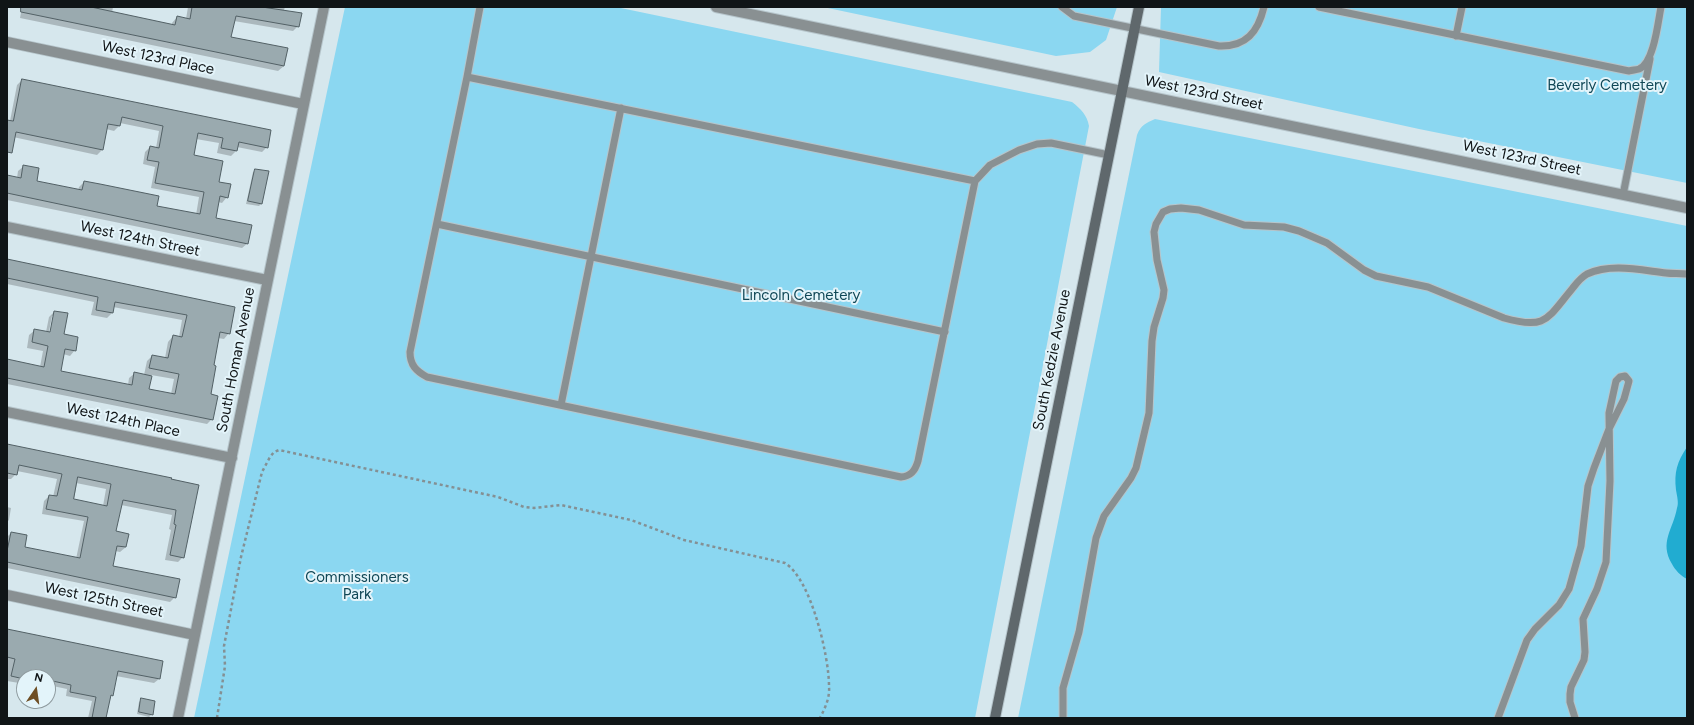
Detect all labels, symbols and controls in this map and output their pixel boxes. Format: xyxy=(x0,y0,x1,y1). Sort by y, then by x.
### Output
street label: West 123rd Place xyxy=(100,37,216,79)
street label: West 123rd Street xyxy=(1143,72,1265,114)
park label: Beverly Cemetery xyxy=(1547,77,1667,95)
street label: West 123rd Street xyxy=(1461,137,1583,179)
street label: West 124th Street xyxy=(78,218,202,260)
street label: South Homan Avenue xyxy=(213,286,259,434)
park label: Lincoln Cemetery xyxy=(742,287,860,305)
street label: South Kedzie Avenue xyxy=(1029,288,1075,432)
street label: West 124th Place xyxy=(64,399,182,441)
park label: Commissioners Park xyxy=(305,569,409,604)
street label: West 125th Street xyxy=(43,579,165,621)
north arrow xyxy=(16,669,56,709)
text: N xyxy=(33,671,44,685)

